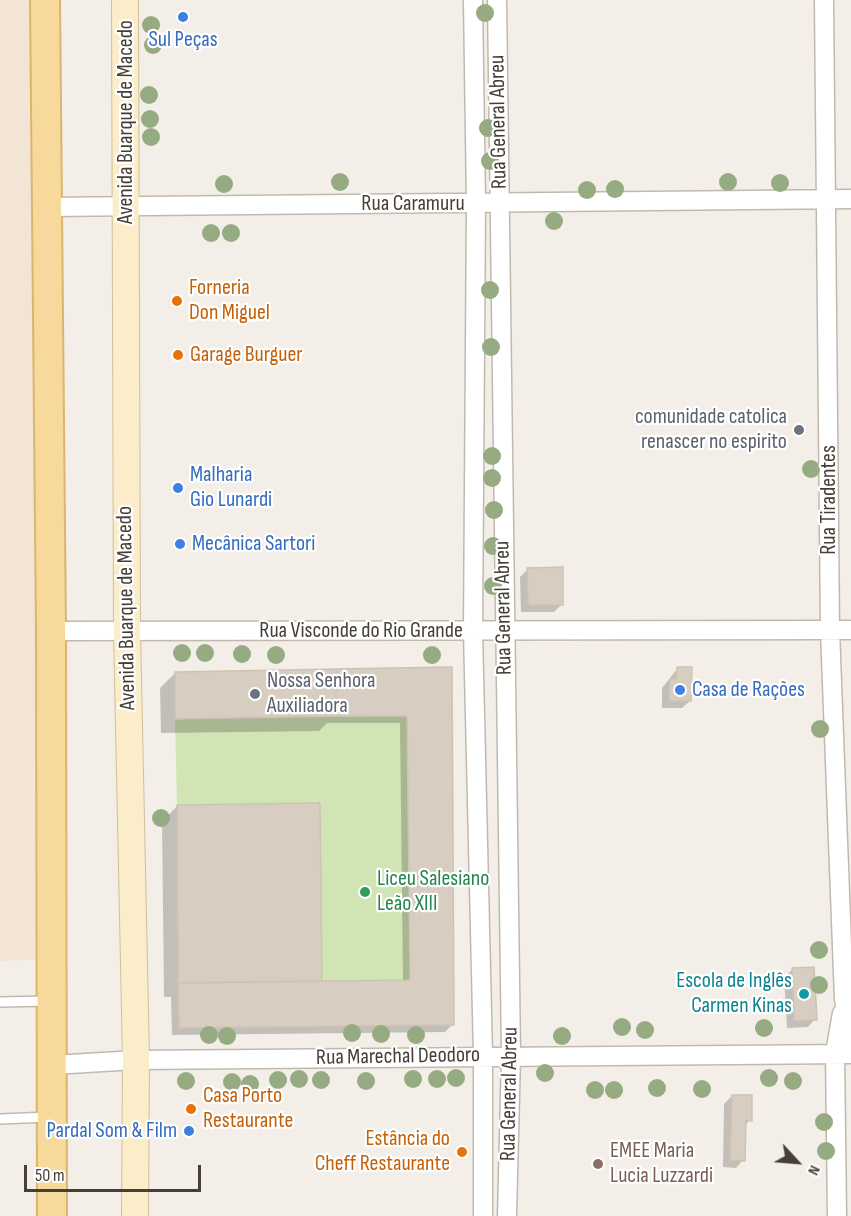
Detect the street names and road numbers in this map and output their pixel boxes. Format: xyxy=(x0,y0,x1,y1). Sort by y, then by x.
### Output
street label: Avenida Buarque de Macedo xyxy=(113,20,139,224)
street label: Rua General Abreu xyxy=(485,55,513,189)
street label: Rua Caramuru xyxy=(361,191,465,217)
street label: Rua Tiradentes xyxy=(816,445,842,555)
street label: Avenida Buarque de Macedo xyxy=(112,506,142,710)
street label: Rua General Abreu xyxy=(490,541,518,675)
street label: Rua Visconde do Rio Grande xyxy=(259,618,463,644)
street label: Rua General Abreu xyxy=(496,1027,524,1161)
street label: Rua Marechal Deodoro xyxy=(316,1042,480,1072)

